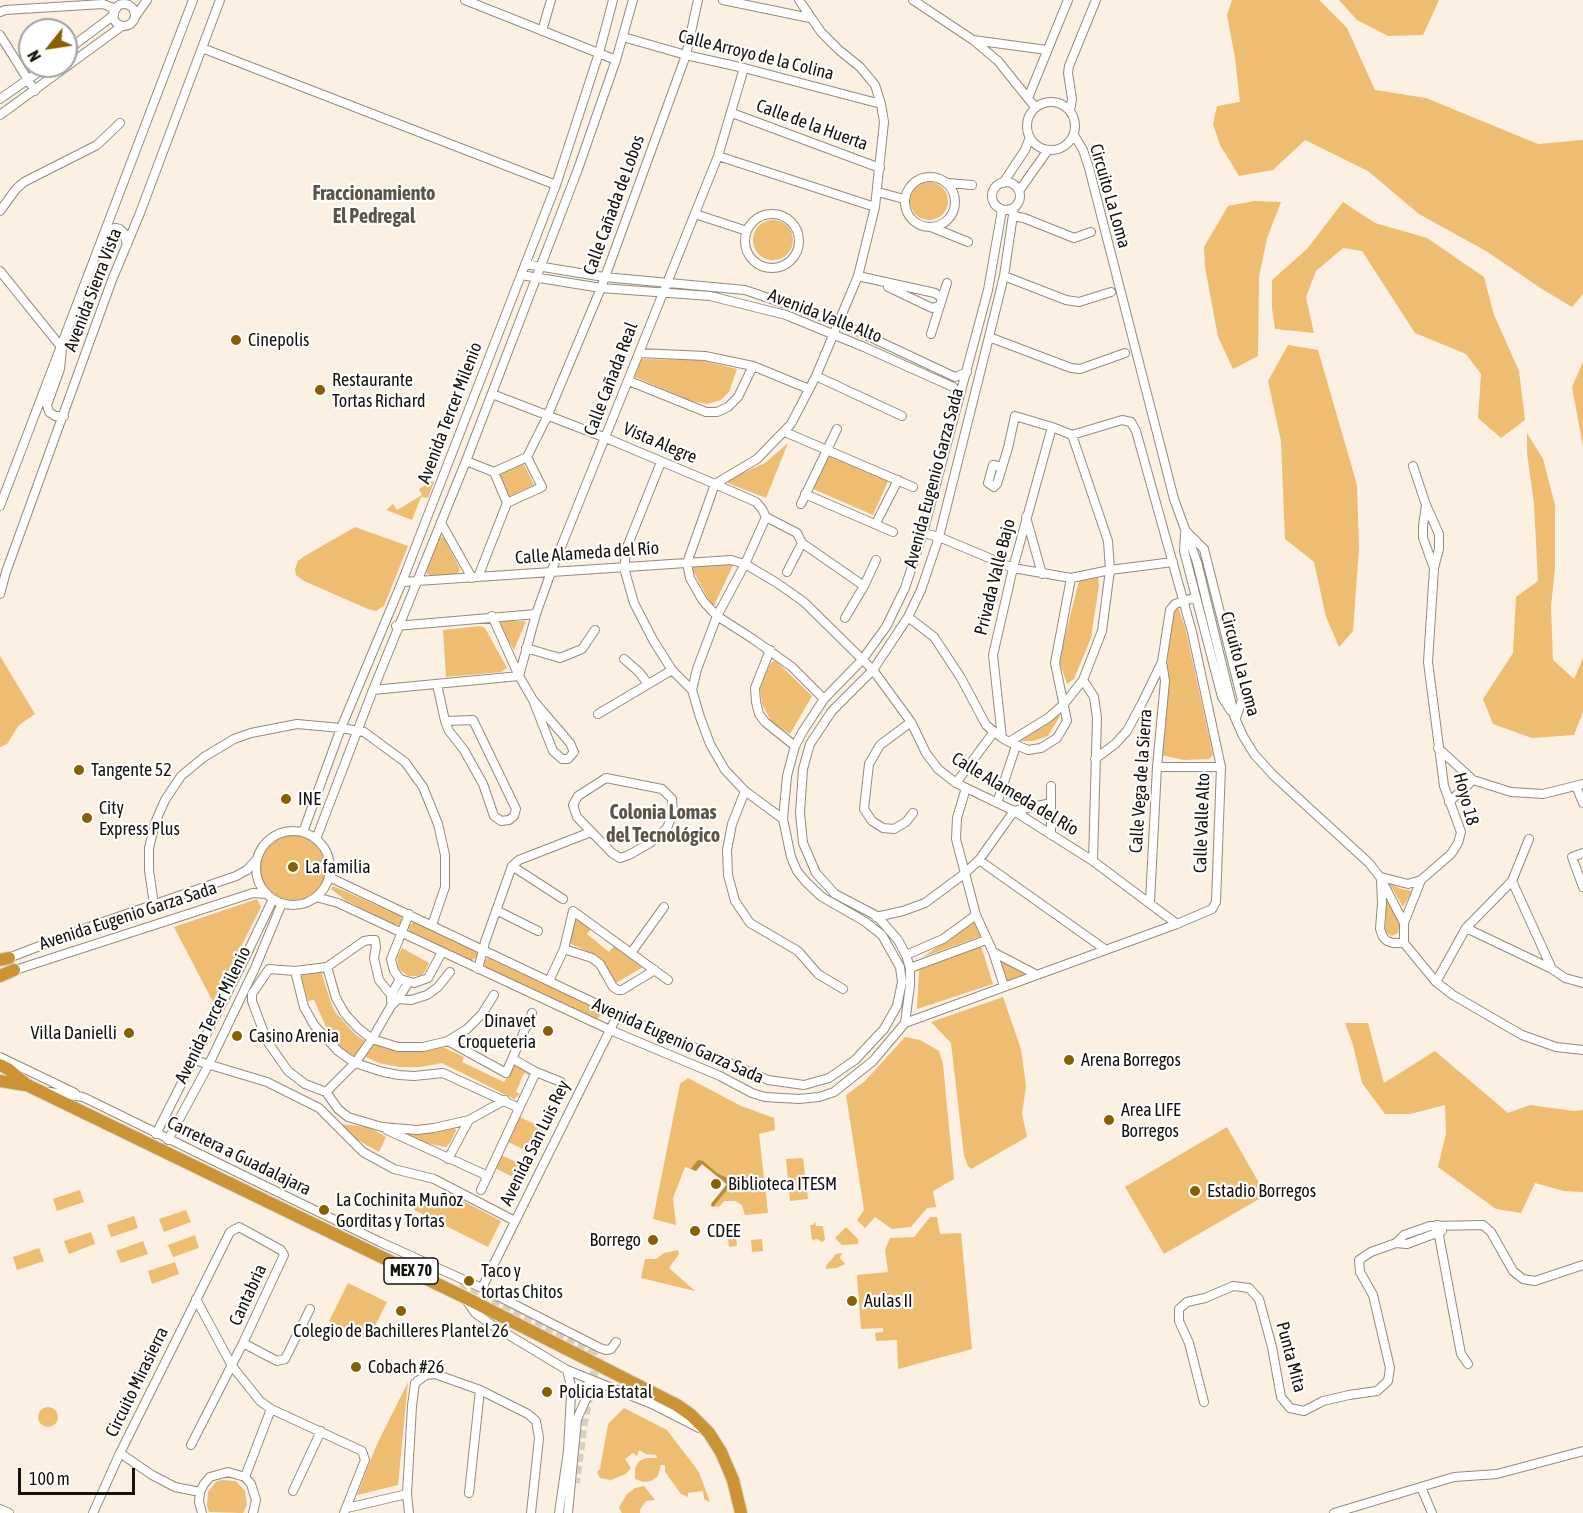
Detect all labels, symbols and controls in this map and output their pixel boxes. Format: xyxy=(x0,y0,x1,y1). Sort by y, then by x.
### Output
north arrow xyxy=(18,18,78,78)
street label: Calle Arroyo de la Colina xyxy=(676,25,836,85)
text: N xyxy=(24,47,44,65)
street label: Calle de la Huerta xyxy=(753,95,871,155)
street label: Calle Cañada de Lobos xyxy=(579,132,649,278)
street label: Circuito La Loma xyxy=(1085,141,1135,251)
district label: Fraccionamiento El Pedregal xyxy=(313,182,435,229)
street label: Avenida Sierra Vista xyxy=(60,225,126,355)
street label: Avenida Valle Alto xyxy=(765,284,885,348)
street label: Calle Cañada Real xyxy=(579,319,643,439)
place label: Cinepolis xyxy=(248,329,309,351)
marker: Cinepolis xyxy=(229,333,243,347)
street label: Avenida Tercer Milenio xyxy=(413,339,487,487)
place label: Restaurante Tortas Richard xyxy=(332,369,426,412)
marker: Restaurante Tortas Richard xyxy=(313,383,327,397)
street label: Avenida Eugenio Garza Sada xyxy=(900,386,968,570)
street label: Vista Alegre xyxy=(620,418,700,468)
street label: Privada Valle Bajo xyxy=(970,516,1020,638)
street label: Calle Alameda del Río xyxy=(514,537,660,569)
street label: Circuito La Loma xyxy=(1216,609,1264,719)
street label: Calle Vega de la Sierra xyxy=(1125,708,1157,854)
street label: Calle Alameda del Río xyxy=(948,748,1082,840)
place label: Tangente 52 xyxy=(91,759,172,781)
marker: Tangente 52 xyxy=(72,763,86,777)
street label: Hoyo 18 xyxy=(1449,770,1483,828)
street label: Calle Valle Alto xyxy=(1189,773,1215,873)
place label: INE xyxy=(298,788,321,810)
marker: INE xyxy=(279,792,293,806)
place label: City Express Plus xyxy=(99,797,180,840)
district label: Colonia Lomas del Tecnológico xyxy=(606,801,720,848)
marker: City Express Plus xyxy=(80,811,94,825)
place label: La familia xyxy=(305,856,371,878)
marker: La familia xyxy=(286,860,300,874)
street label: Avenida Eugenio Garza Sada xyxy=(36,877,220,955)
street label: Avenida Tercer Milenio xyxy=(170,943,256,1087)
street label: Avenida Eugenio Garza Sada xyxy=(589,993,767,1089)
place label: Dinavet Croqueteria xyxy=(458,1010,536,1052)
place label: Villa Danielli xyxy=(30,1022,117,1044)
marker: Dinavet Croqueteria xyxy=(541,1024,555,1038)
place label: Casino Arenia xyxy=(249,1025,339,1047)
marker: Villa Danielli xyxy=(122,1026,136,1040)
marker: Casino Arenia xyxy=(230,1029,244,1043)
place label: Arena Borregos xyxy=(1081,1049,1181,1071)
marker: Arena Borregos xyxy=(1062,1053,1076,1067)
street label: Avenida San Luis Rey xyxy=(495,1077,575,1209)
place label: Area LIFE Borregos xyxy=(1121,1099,1181,1142)
street label: Carretera a Guadalajara xyxy=(163,1112,315,1200)
marker: Area LIFE Borregos xyxy=(1102,1113,1116,1127)
place label: Biblioteca ITESM xyxy=(728,1173,837,1195)
marker: Biblioteca ITESM xyxy=(709,1177,723,1191)
place label: Estadio Borregos xyxy=(1207,1180,1316,1202)
marker: Estadio Borregos xyxy=(1188,1184,1202,1198)
place label: La Cochinita Muñoz Gorditas y Tortas xyxy=(336,1189,463,1232)
marker: La Cochinita Muñoz Gorditas y Tortas xyxy=(317,1203,331,1217)
place label: CDEE xyxy=(707,1220,741,1242)
marker: CDEE xyxy=(688,1224,702,1238)
place label: Borrego xyxy=(589,1229,641,1251)
marker: Borrego xyxy=(646,1233,660,1247)
road number: MEX 70 xyxy=(384,1258,438,1284)
place label: Taco y tortas Chitos xyxy=(481,1260,563,1302)
street label: Cantabria xyxy=(224,1261,272,1329)
marker: Taco y tortas Chitos xyxy=(462,1274,476,1288)
place label: Aulas II xyxy=(864,1290,913,1312)
marker: Aulas II xyxy=(845,1294,859,1308)
marker: Colegio de Bachilleres Plantel 26 xyxy=(394,1304,408,1318)
street label: Punta Mita xyxy=(1271,1319,1311,1395)
place label: Colegio de Bachilleres Plantel 26 xyxy=(293,1320,509,1342)
street label: Circuito Mirasierra xyxy=(101,1323,173,1441)
place label: Cobach #26 xyxy=(368,1356,444,1378)
marker: Cobach #26 xyxy=(349,1360,363,1374)
place label: Policia Estatal xyxy=(559,1381,653,1403)
marker: Policia Estatal xyxy=(540,1385,554,1399)
scale bar xyxy=(21,1456,138,1494)
text: 100 m xyxy=(29,1468,70,1489)

